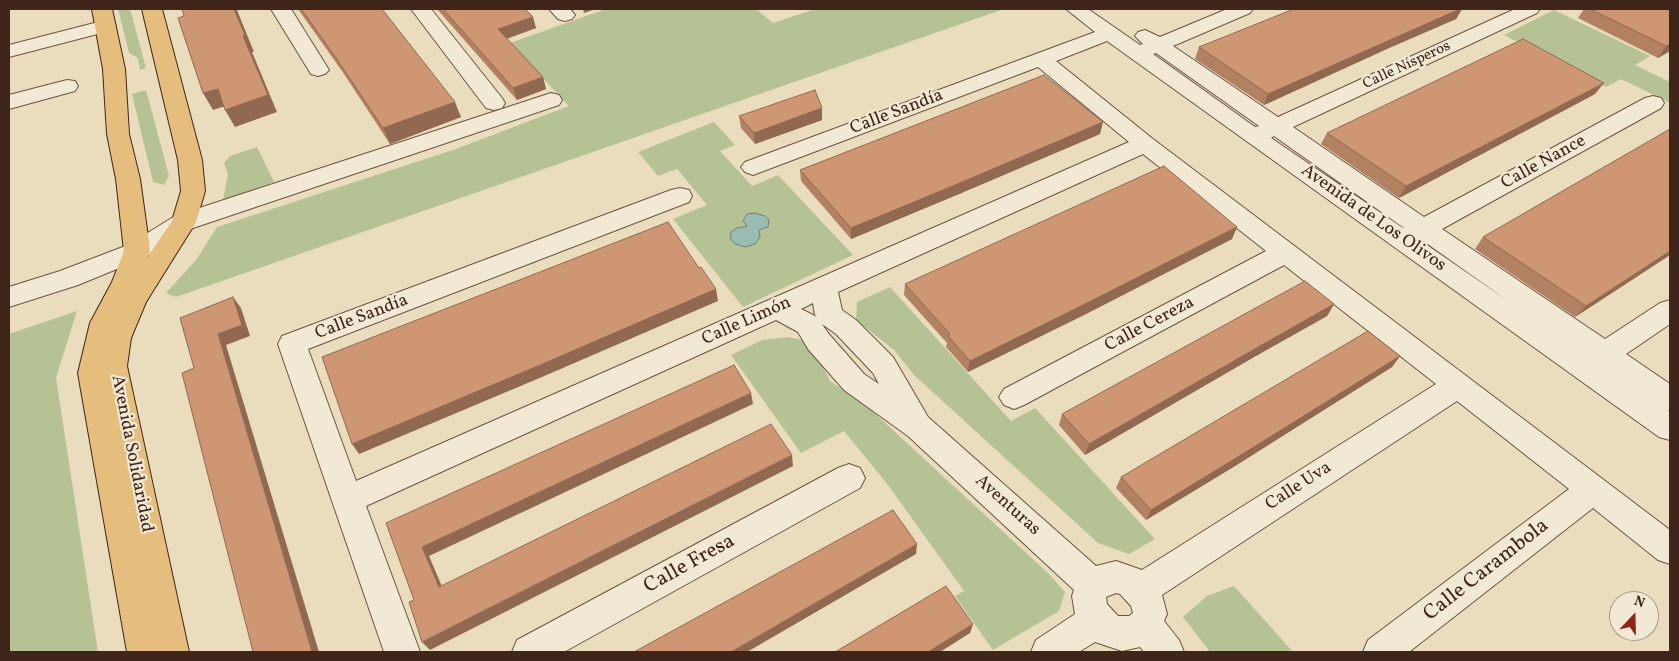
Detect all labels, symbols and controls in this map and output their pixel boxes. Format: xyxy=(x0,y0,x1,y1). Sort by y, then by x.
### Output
street label: Calle Nísperos xyxy=(1360,38,1454,94)
street label: Calle Sandía xyxy=(847,85,947,141)
street label: Calle Nance xyxy=(1498,131,1590,195)
street label: Avenida de Los Olivos xyxy=(1296,161,1450,277)
street label: Calle Sandía xyxy=(312,290,412,346)
street label: Calle Cereza xyxy=(1102,292,1198,358)
street label: Calle Limón xyxy=(699,293,795,351)
street label: Avenida Solidaridad xyxy=(105,374,157,534)
street label: Calle Uva xyxy=(1262,458,1336,516)
street label: Aventuras xyxy=(970,471,1044,541)
street label: Calle Carambola xyxy=(1419,514,1555,628)
street label: Calle Fresa xyxy=(640,530,740,600)
north arrow xyxy=(1609,591,1659,641)
text: N xyxy=(1631,592,1647,613)

